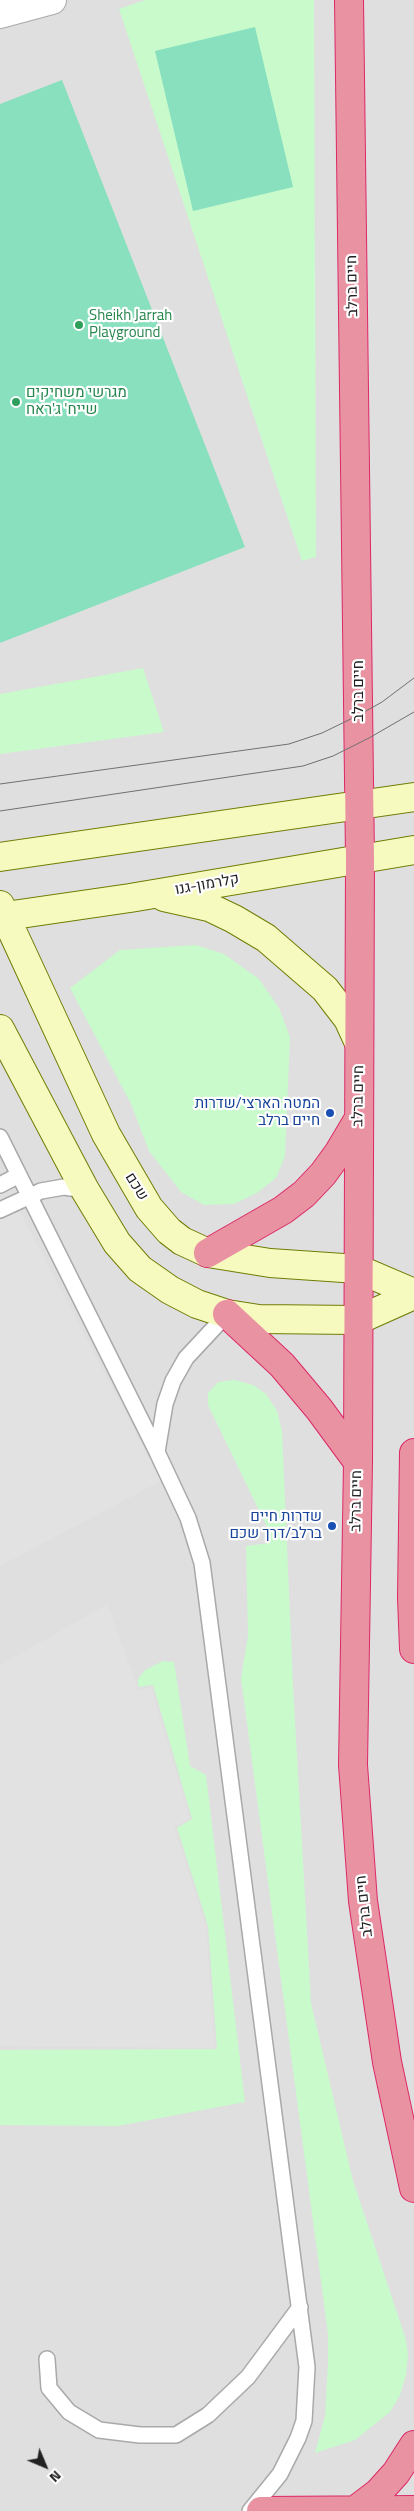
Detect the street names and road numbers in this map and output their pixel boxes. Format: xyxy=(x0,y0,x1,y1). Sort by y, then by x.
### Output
street label: חיים ברלב xyxy=(343,255,363,317)
street label: חיים ברלב xyxy=(350,660,368,722)
street label: קלרמון-גנו xyxy=(173,871,241,899)
street label: חיים ברלב xyxy=(349,1065,369,1127)
street label: שכם xyxy=(121,1170,151,1204)
street label: חיים ברלב xyxy=(347,1470,367,1532)
street label: חיים ברלב xyxy=(353,1874,377,1938)

